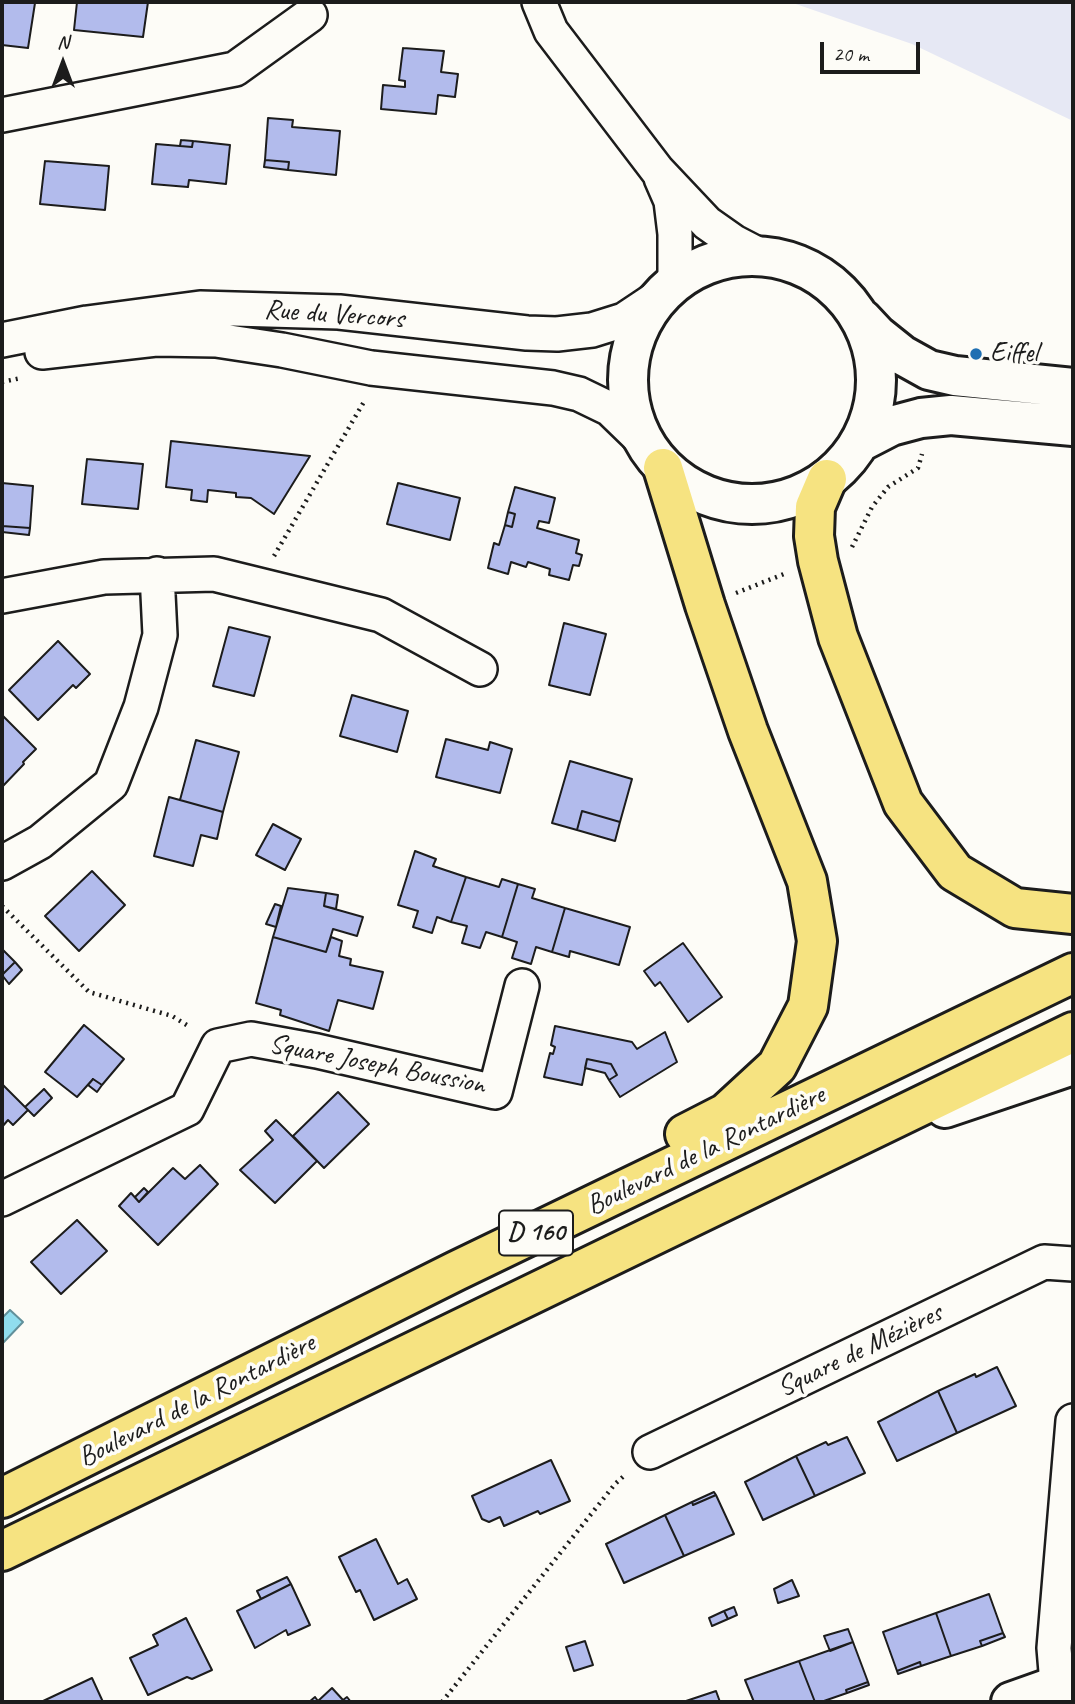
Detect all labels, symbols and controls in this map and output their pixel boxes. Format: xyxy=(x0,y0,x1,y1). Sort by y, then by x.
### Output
north arrow xyxy=(28,28,98,98)
scale bar xyxy=(823,28,923,72)
text: N xyxy=(57,30,69,54)
text: 20 m xyxy=(833,41,869,67)
street label: Rue du Vercors xyxy=(263,293,405,337)
place label: Eiffel xyxy=(990,337,1038,371)
marker: Eiffel xyxy=(968,346,984,362)
street label: Square Joseph Boussion xyxy=(266,1028,488,1102)
street label: Boulevard de la Rontardière xyxy=(581,1079,831,1223)
road number: D 160 xyxy=(499,1210,573,1256)
street label: Square de Mézières xyxy=(772,1297,948,1405)
street label: Boulevard de la Rontardière xyxy=(73,1327,321,1475)

